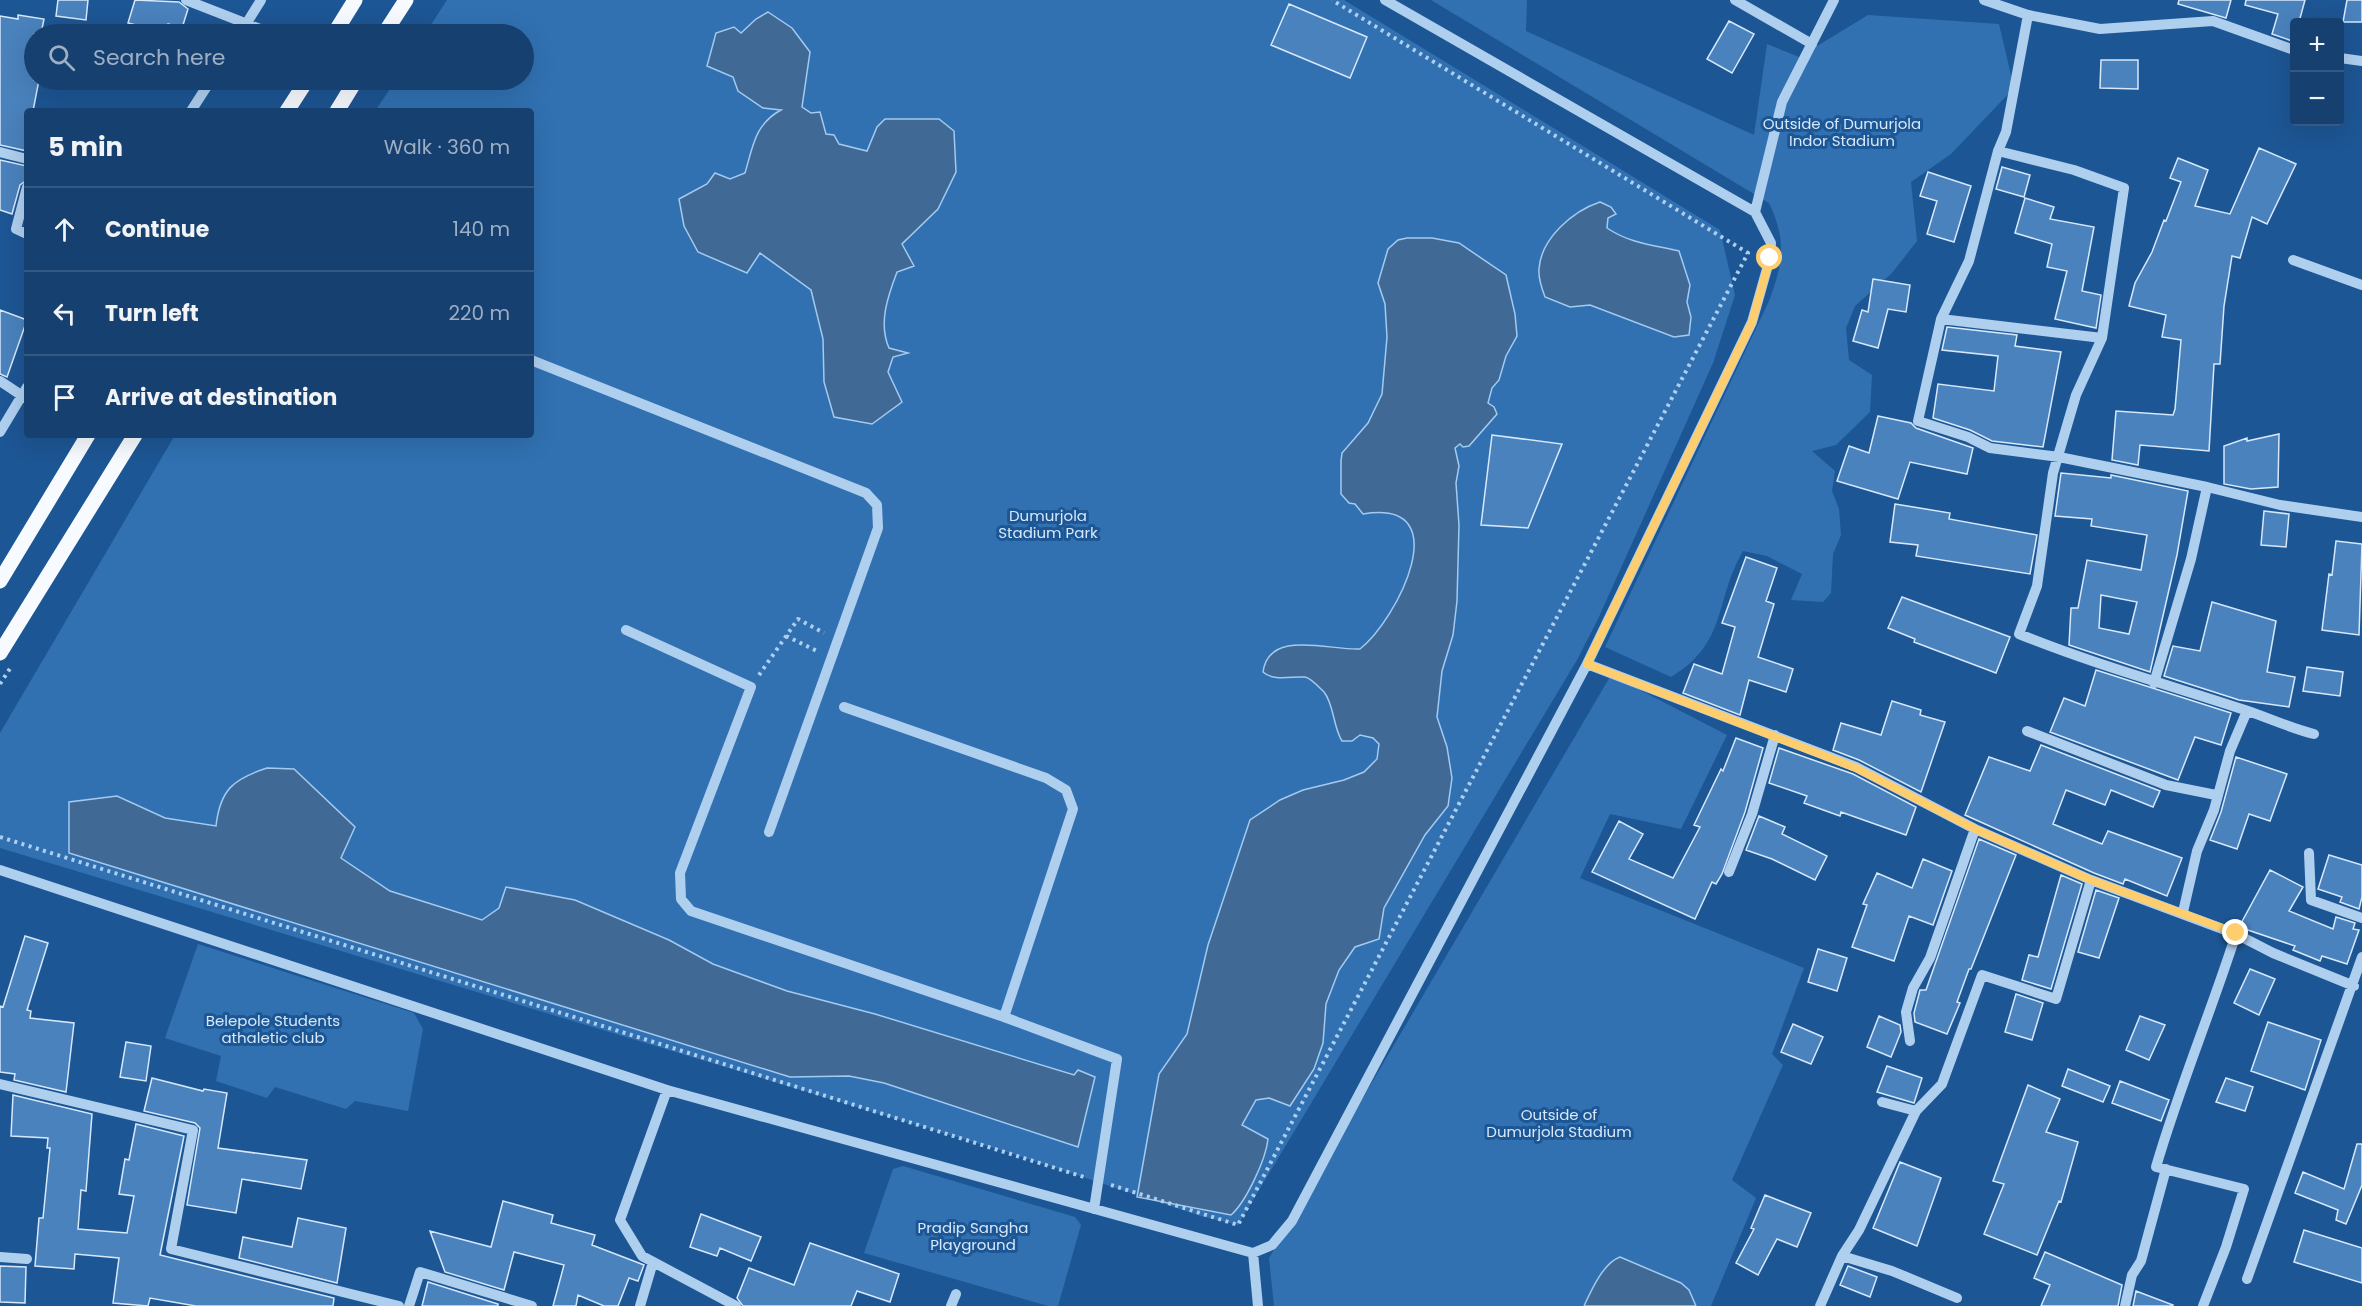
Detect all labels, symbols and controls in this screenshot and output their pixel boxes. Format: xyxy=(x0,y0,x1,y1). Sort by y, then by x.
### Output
map controls xyxy=(2290,18,2344,126)
button: + xyxy=(2290,18,2344,72)
search box xyxy=(24,24,534,90)
icon: search xyxy=(45,41,78,74)
text: Search here xyxy=(93,42,226,73)
button: − xyxy=(2290,72,2344,126)
park label: Outside of Dumurjola Indor Stadium xyxy=(1763,113,1921,151)
text: 5 min xyxy=(48,129,123,165)
text: Walk · 360 m xyxy=(384,133,510,161)
icon: ahead xyxy=(48,213,81,246)
text: Continue xyxy=(105,214,209,245)
text: 140 m xyxy=(453,215,510,243)
route start xyxy=(1756,244,1782,270)
icon: left xyxy=(48,297,81,330)
text: Turn left xyxy=(105,298,199,329)
text: 220 m xyxy=(449,299,510,327)
icon: arrive xyxy=(48,381,81,414)
text: Arrive at destination xyxy=(105,382,337,413)
park label: Dumurjola Stadium Park xyxy=(998,505,1098,543)
route end xyxy=(2222,919,2248,945)
park label: Belepole Students athaletic club xyxy=(206,1010,340,1048)
park label: Outside of Dumurjola Stadium xyxy=(1486,1104,1632,1142)
park label: Pradip Sangha Playground xyxy=(918,1217,1028,1255)

